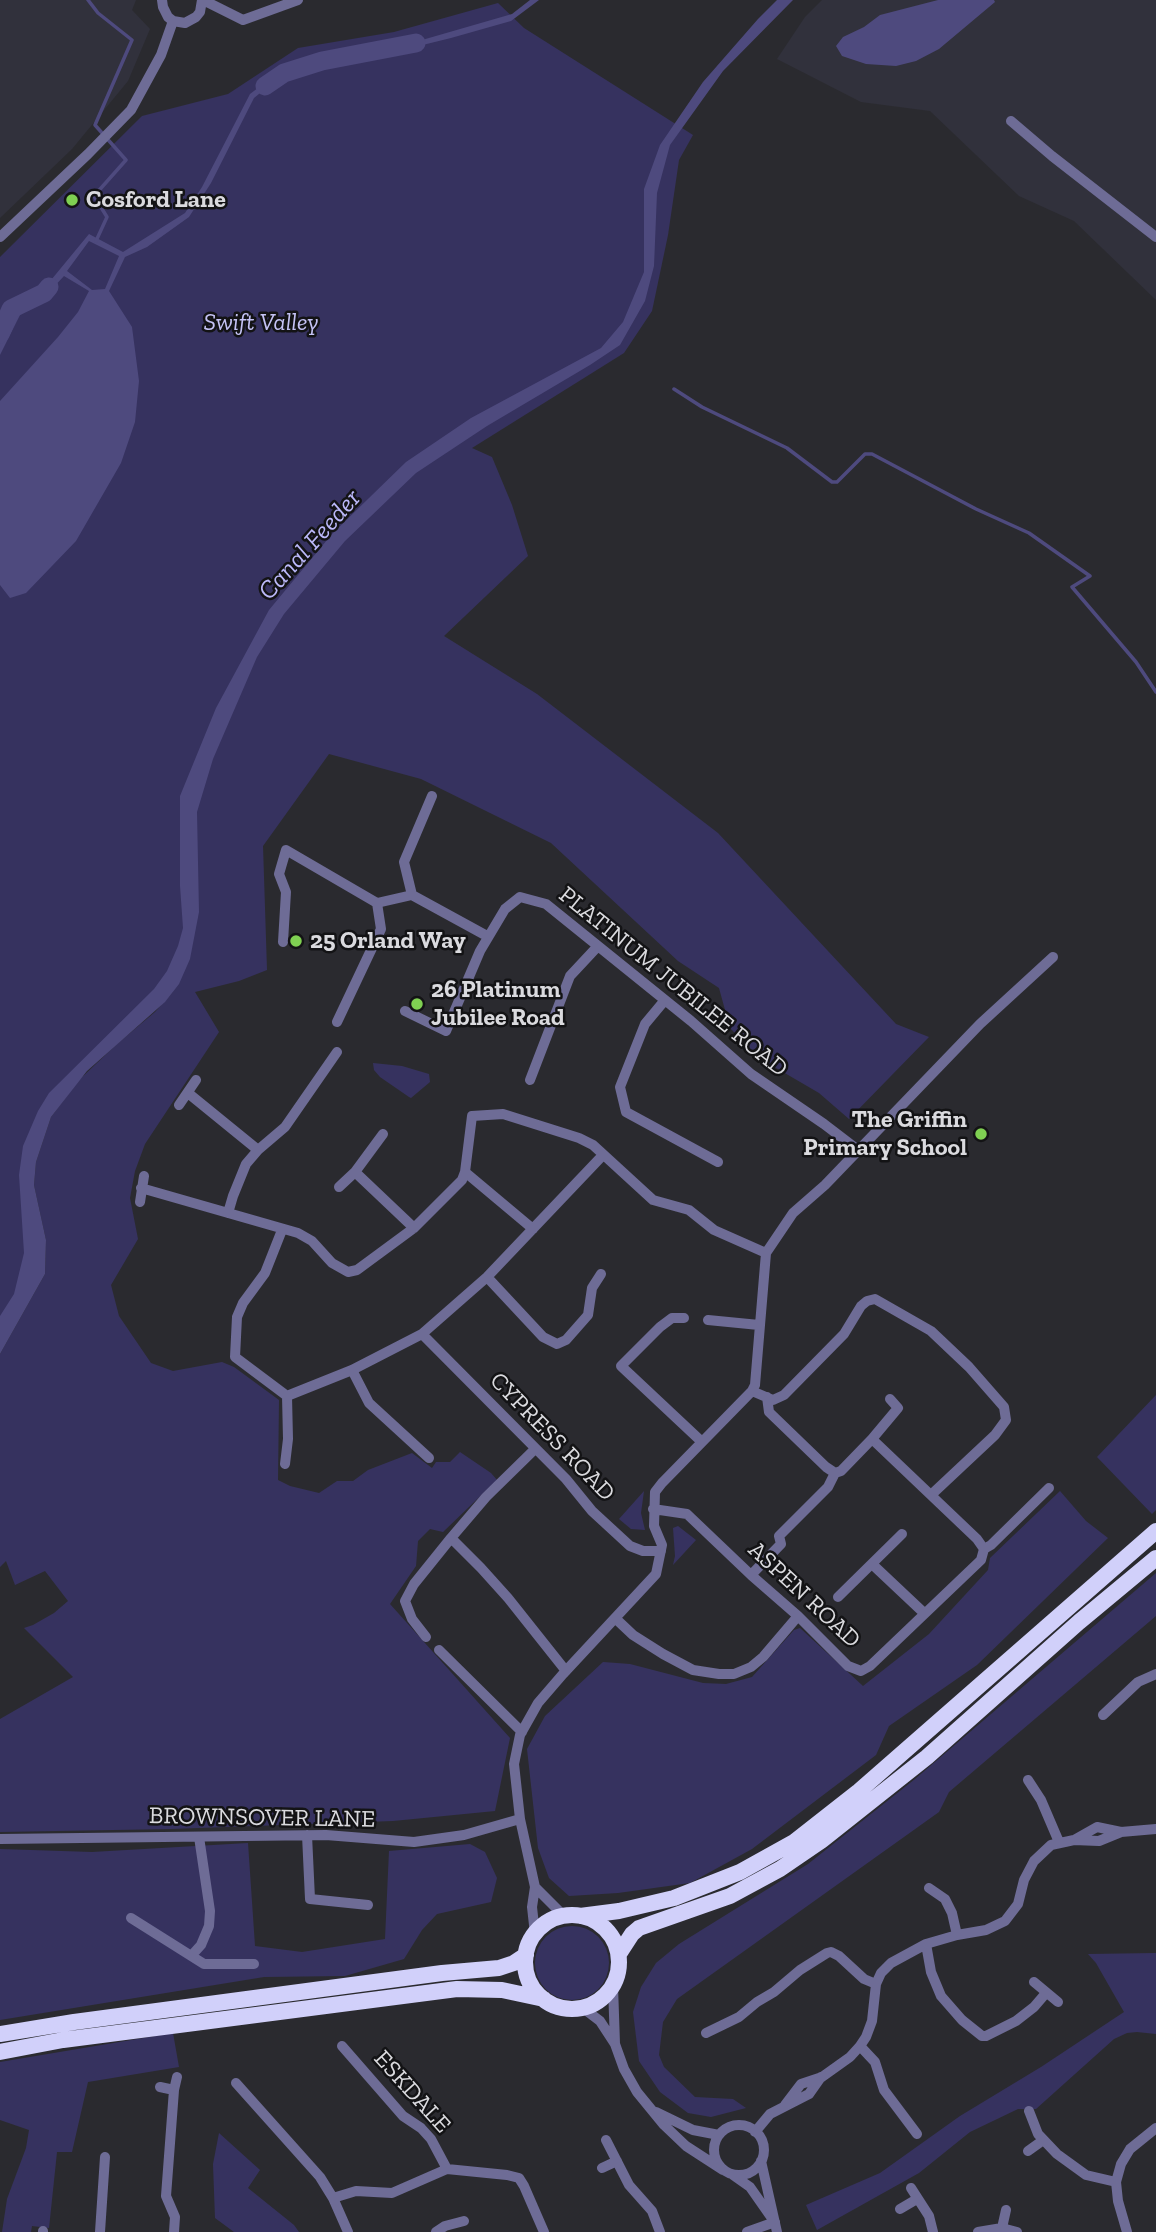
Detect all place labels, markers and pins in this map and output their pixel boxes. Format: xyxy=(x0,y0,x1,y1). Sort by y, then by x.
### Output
place label: Cosford Lane xyxy=(86,186,226,214)
marker: Cosford Lane xyxy=(64,192,80,208)
place label: 25 Orland Way xyxy=(310,927,466,955)
marker: 25 Orland Way xyxy=(288,933,304,949)
place label: 26 Platinum Jubilee Road xyxy=(431,976,565,1032)
marker: 26 Platinum Jubilee Road xyxy=(409,996,425,1012)
place label: The Griffin Primary School xyxy=(803,1106,967,1162)
marker: The Griffin Primary School xyxy=(973,1126,989,1142)

